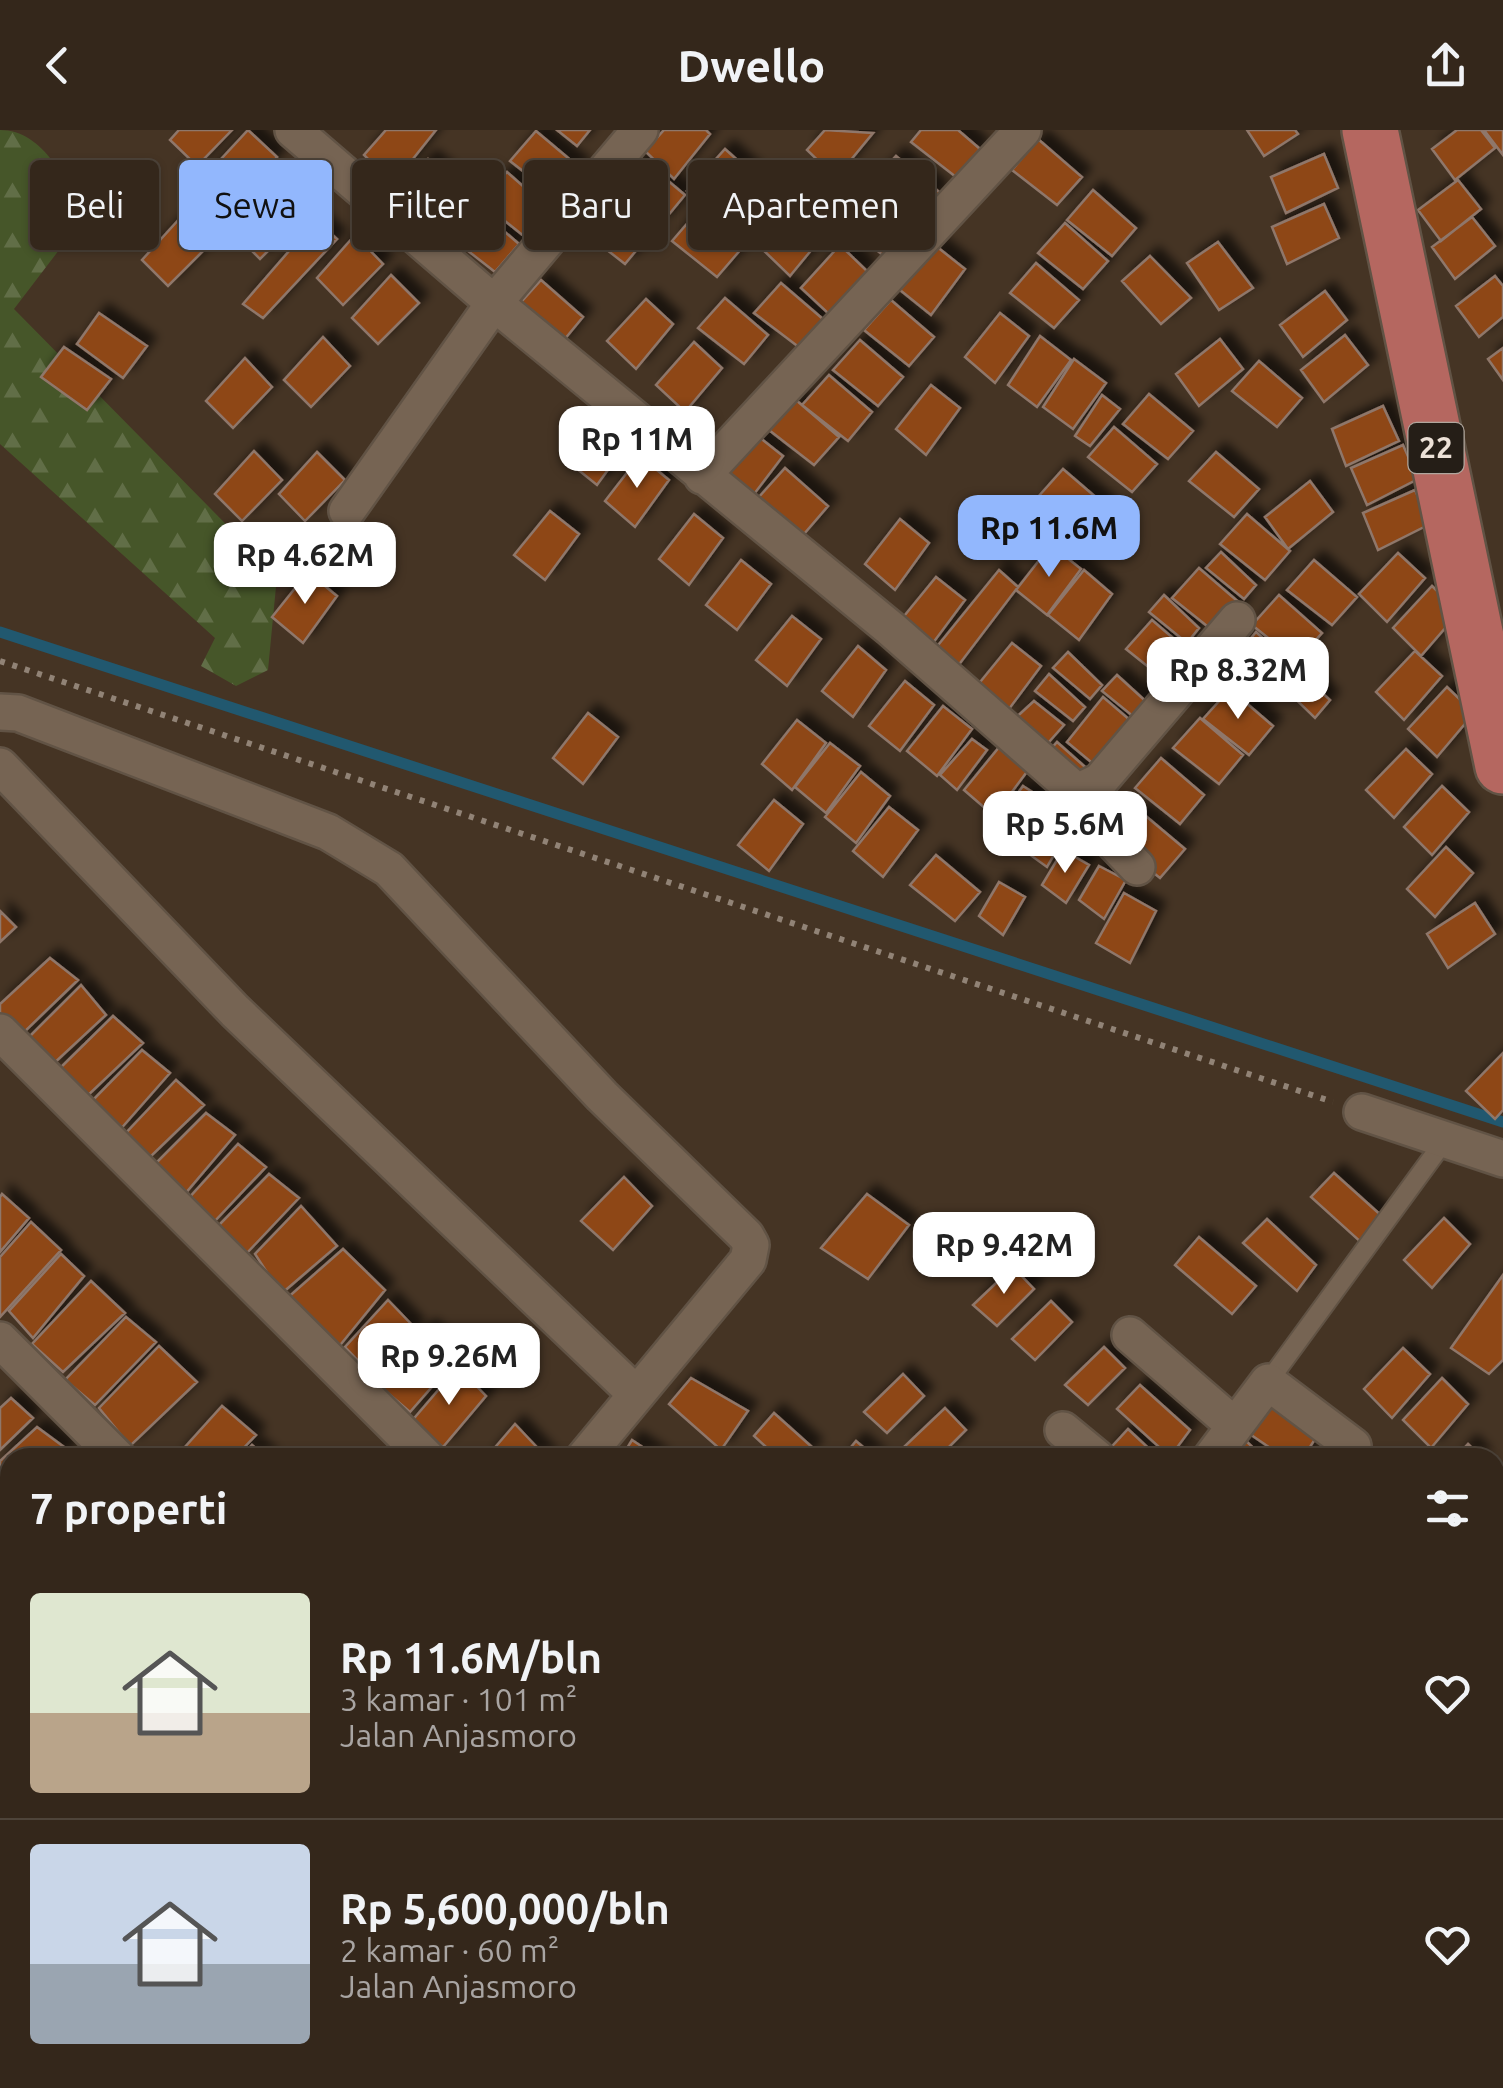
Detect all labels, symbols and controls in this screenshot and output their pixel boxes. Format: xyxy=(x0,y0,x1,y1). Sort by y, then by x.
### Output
icon: back xyxy=(30,38,85,93)
icon: share xyxy=(1418,38,1473,93)
text: Dwello xyxy=(678,40,825,91)
chip: Beli xyxy=(30,160,159,250)
chip: Sewa xyxy=(179,160,332,250)
chip: Filter xyxy=(352,160,504,250)
chip: Baru xyxy=(524,160,668,250)
chip: Apartemen xyxy=(688,160,935,250)
pin: Rp 11M xyxy=(556,406,718,491)
text: Rp 11M xyxy=(581,420,693,456)
road number: 22 xyxy=(1408,423,1464,473)
pin: Rp 11.6M xyxy=(946,495,1152,580)
text: Rp 11.6M xyxy=(980,509,1118,545)
pin: Rp 4.62M xyxy=(202,522,408,607)
text: Rp 4.62M xyxy=(236,536,374,572)
pin: Rp 8.32M xyxy=(1135,637,1341,722)
text: Rp 8.32M xyxy=(1169,651,1307,687)
pin: Rp 5.6M xyxy=(973,791,1157,876)
text: Rp 5.6M xyxy=(1005,805,1125,841)
pin: Rp 9.42M xyxy=(901,1212,1107,1297)
text: Rp 9.42M xyxy=(935,1226,1073,1262)
pin: Rp 9.26M xyxy=(346,1323,552,1408)
text: Rp 9.26M xyxy=(380,1337,518,1373)
icon: filters xyxy=(1420,1481,1475,1536)
text: 7 properti xyxy=(30,1485,227,1532)
icon: home xyxy=(110,1633,230,1753)
text: Rp 11.6M/bln xyxy=(340,1634,602,1681)
icon: heart xyxy=(1420,1666,1475,1721)
text: 3 kamar · 101 m² xyxy=(340,1681,577,1717)
text: Jalan Anjasmoro xyxy=(340,1717,577,1753)
icon: home xyxy=(110,1884,230,2004)
text: Rp 5,600,000/bln xyxy=(340,1885,670,1932)
icon: heart xyxy=(1420,1917,1475,1972)
text: 2 kamar · 60 m² xyxy=(340,1932,559,1968)
text: Jalan Anjasmoro xyxy=(340,1968,577,2004)

